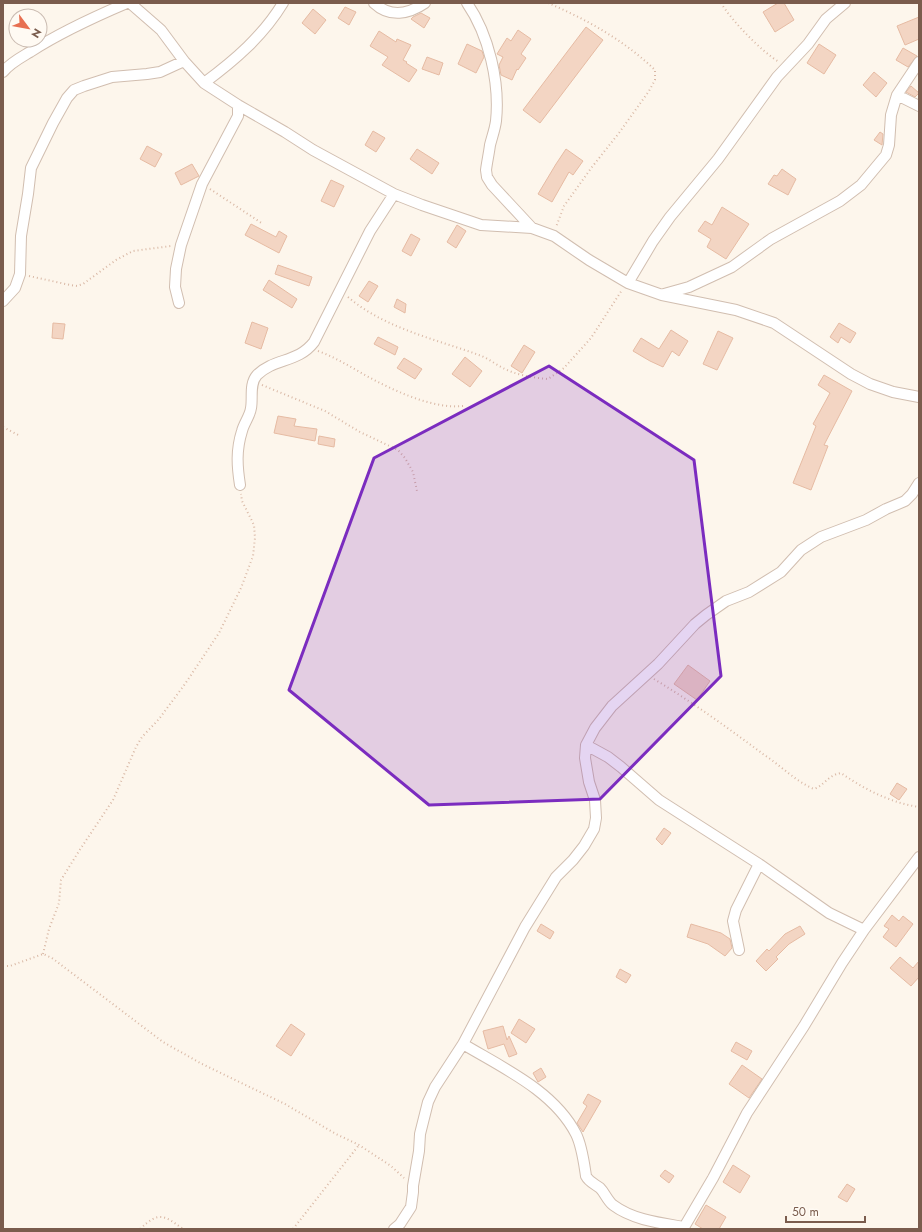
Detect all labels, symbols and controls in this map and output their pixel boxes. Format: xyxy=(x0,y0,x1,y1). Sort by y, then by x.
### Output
north arrow xyxy=(8,8,48,48)
text: N xyxy=(27,25,46,41)
scale bar xyxy=(786,1198,865,1224)
text: 50 m xyxy=(792,1203,819,1221)

